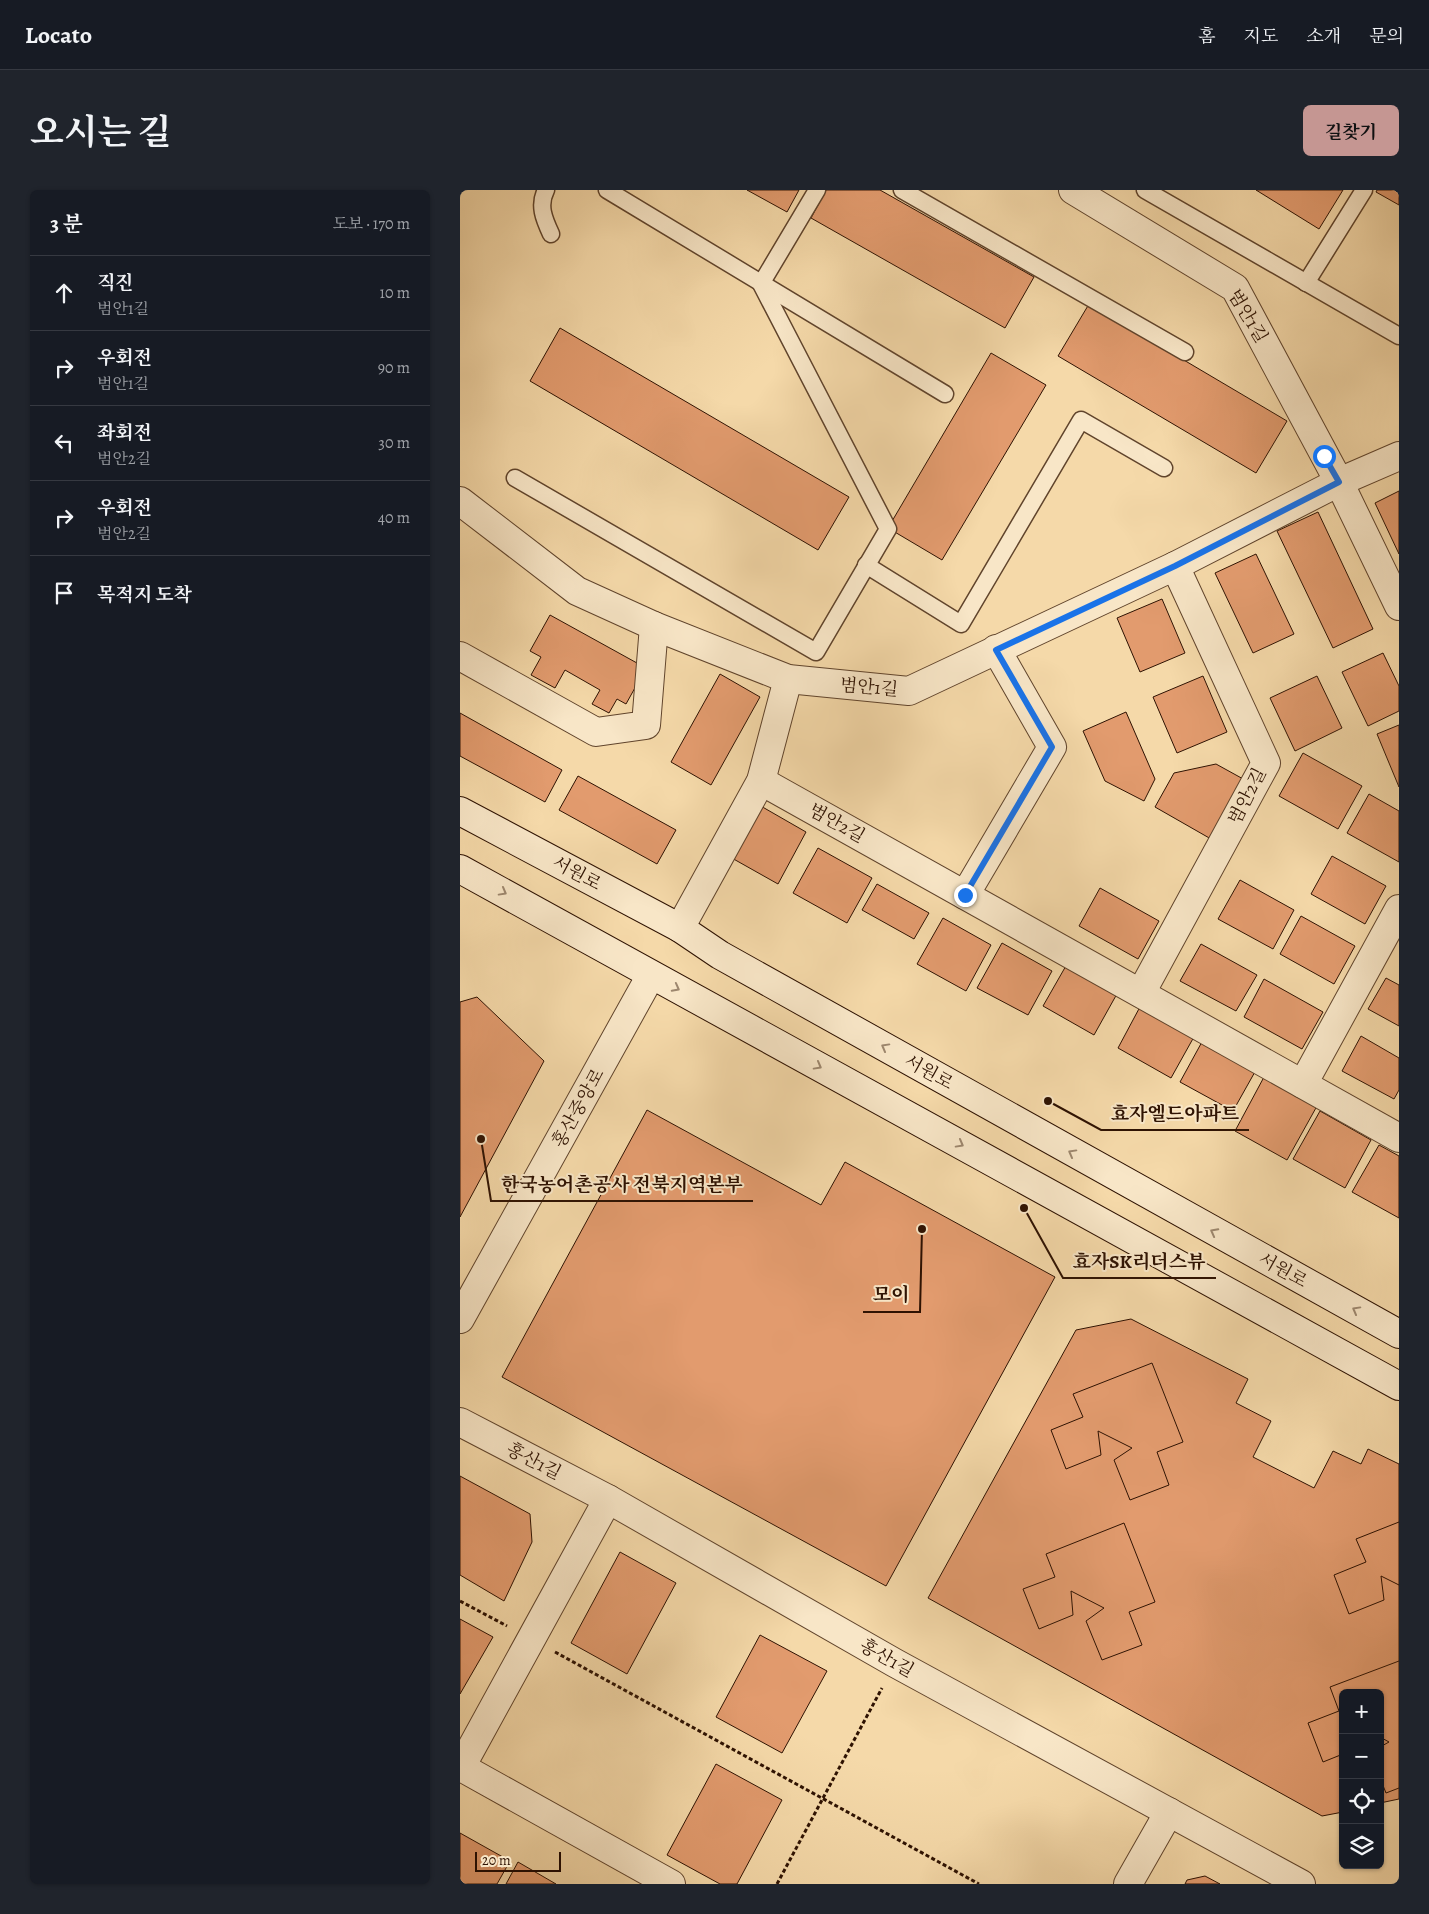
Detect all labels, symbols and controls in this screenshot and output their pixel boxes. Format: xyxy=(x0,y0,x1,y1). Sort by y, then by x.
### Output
text: Locato xyxy=(25,19,92,51)
text: 홈 xyxy=(1198,24,1216,48)
text: 지도 xyxy=(1244,24,1278,48)
text: 소개 xyxy=(1306,24,1341,48)
text: 문의 xyxy=(1369,24,1404,48)
button: 길찾기 xyxy=(1303,105,1399,156)
text: 오시는 길 xyxy=(30,108,171,156)
text: 3 분 xyxy=(50,210,83,238)
text: 도보 · 170 m xyxy=(332,213,410,235)
text: 직진 xyxy=(97,270,134,296)
icon: ahead xyxy=(50,279,78,307)
text: 10 m xyxy=(380,282,410,304)
street label: 범안1길 xyxy=(1223,285,1273,347)
text: 범안1길 xyxy=(97,298,149,320)
text: 우회전 xyxy=(97,345,152,371)
icon: right xyxy=(50,354,78,382)
text: 90 m xyxy=(378,357,410,379)
text: 범안1길 xyxy=(97,373,149,395)
text: 좌회전 xyxy=(97,420,152,446)
icon: left xyxy=(50,429,78,457)
text: 30 m xyxy=(378,432,410,454)
route start xyxy=(1313,445,1336,468)
text: 범안2길 xyxy=(97,448,151,470)
text: 우회전 xyxy=(97,495,152,521)
icon: right xyxy=(50,504,78,532)
text: 40 m xyxy=(378,507,410,529)
text: 범안2길 xyxy=(97,523,151,545)
icon: arrive xyxy=(50,579,78,607)
text: 목적지 도착 xyxy=(97,582,192,608)
street label: 범안1길 xyxy=(839,673,899,701)
street label: 범안2길 xyxy=(1223,764,1271,828)
street label: 범안2길 xyxy=(805,798,869,848)
street label: 서원로 xyxy=(548,850,606,896)
route end xyxy=(954,884,977,907)
one-way arrow xyxy=(497,886,506,896)
one-way arrow xyxy=(670,982,679,992)
one-way arrow xyxy=(881,1044,890,1054)
street label: 서원로 xyxy=(900,1049,958,1095)
one-way arrow xyxy=(813,1060,822,1070)
street label: 홍산중앙로 xyxy=(546,1064,610,1152)
callout: 효자엘드아파트 xyxy=(1101,1096,1249,1130)
text: 효자엘드아파트 xyxy=(1111,1101,1240,1127)
one-way arrow xyxy=(955,1138,964,1148)
one-way arrow xyxy=(1069,1149,1078,1159)
callout: 한국농어촌공사 전북지역본부 xyxy=(491,1167,753,1201)
text: 한국농어촌공사 전북지역본부 xyxy=(501,1172,743,1198)
one-way arrow xyxy=(1210,1228,1219,1238)
callout: 효자SK리더스뷰 xyxy=(1063,1244,1216,1278)
street label: 서원로 xyxy=(1254,1247,1312,1293)
text: 효자SK리더스뷰 xyxy=(1073,1249,1206,1275)
callout: 모이 xyxy=(863,1278,920,1312)
text: 모이 xyxy=(873,1282,909,1308)
one-way arrow xyxy=(1353,1307,1362,1317)
street label: 홍산1길 xyxy=(503,1437,565,1485)
street label: 홍산1길 xyxy=(856,1633,918,1683)
map controls xyxy=(1339,1689,1384,1869)
button: + xyxy=(1339,1689,1384,1734)
button: − xyxy=(1339,1734,1384,1779)
button: locate xyxy=(1339,1779,1384,1824)
button: layers xyxy=(1339,1824,1384,1869)
scale bar xyxy=(475,1849,561,1872)
text: 20 m xyxy=(482,1851,511,1870)

